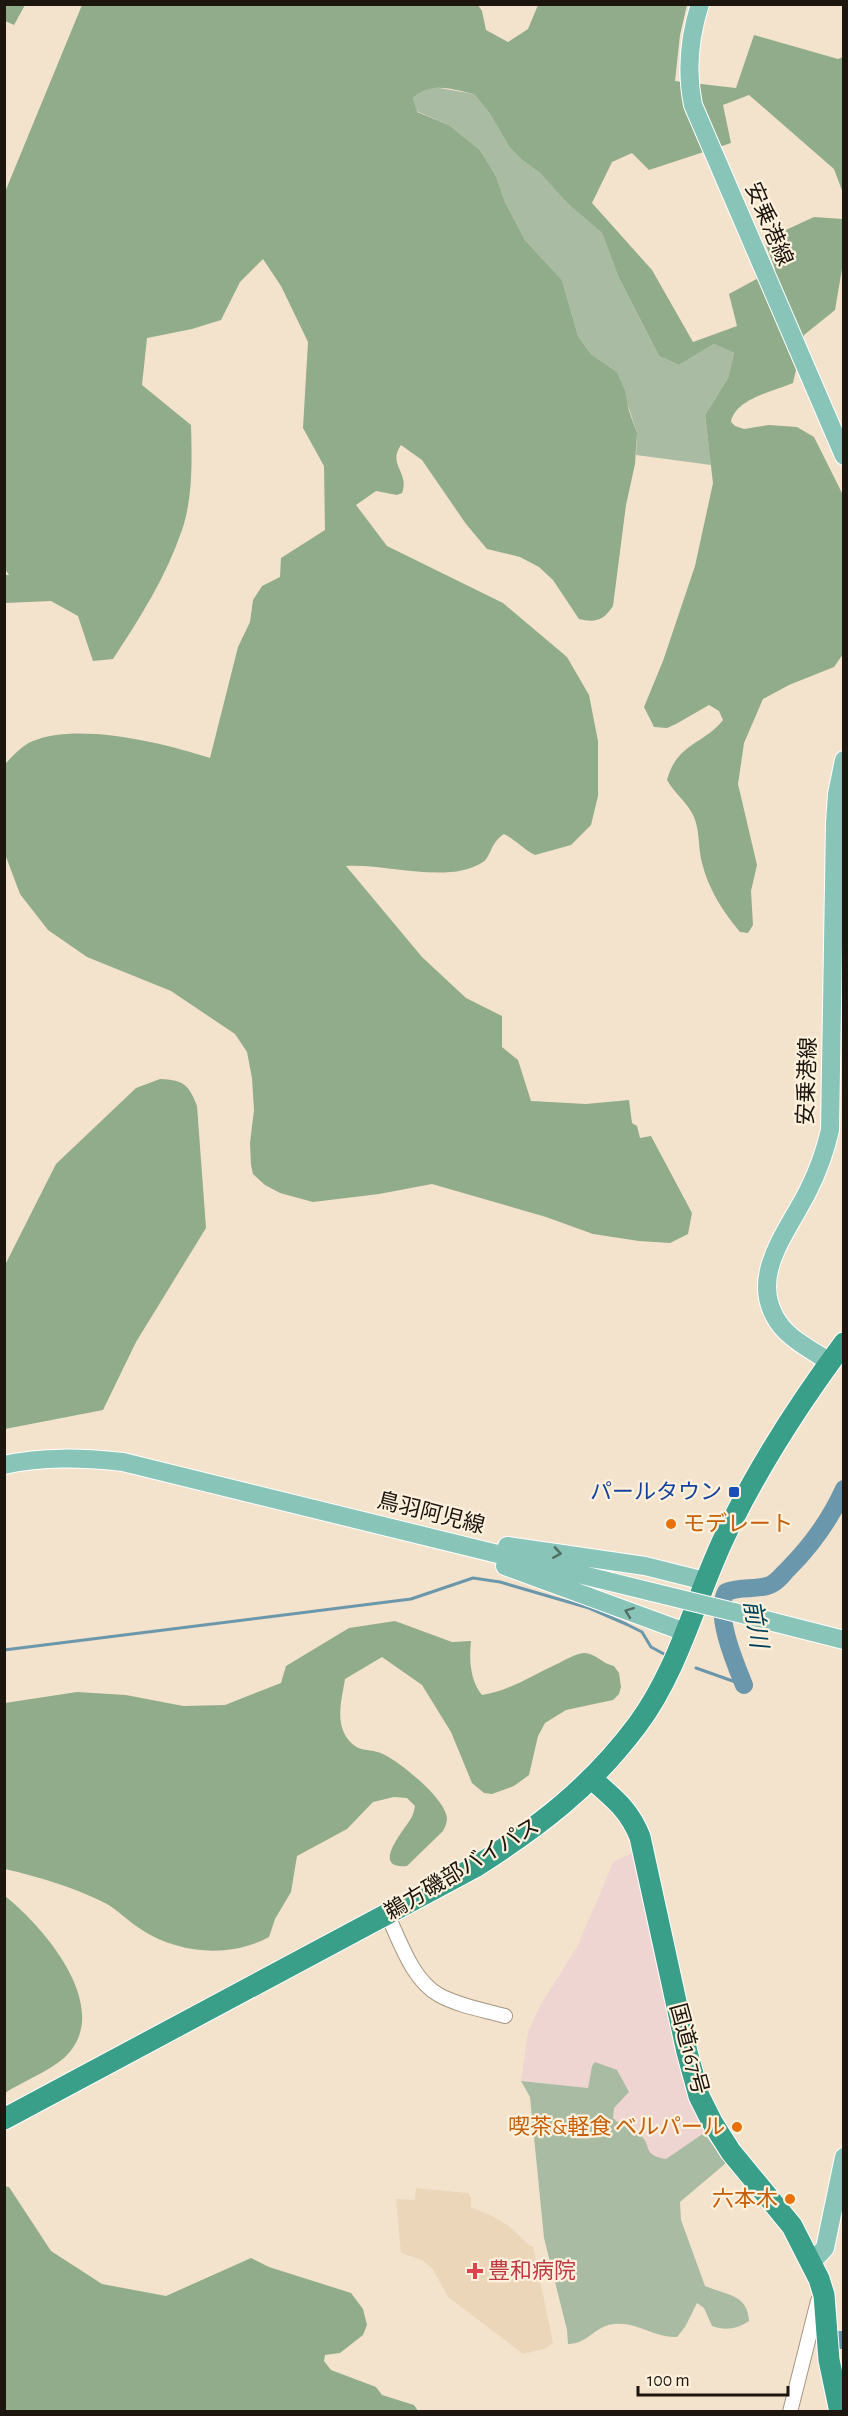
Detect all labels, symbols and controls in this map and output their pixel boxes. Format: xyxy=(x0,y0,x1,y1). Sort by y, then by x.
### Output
street label: 安乗港線 xyxy=(742,179,797,269)
street label: 安乗港線 xyxy=(793,1037,820,1125)
place label: パールタウン xyxy=(590,1481,722,1503)
marker: パールタウン xyxy=(727,1485,741,1499)
street label: 鳥羽阿児線 xyxy=(375,1488,487,1537)
place label: モデレート xyxy=(683,1512,793,1535)
marker: モデレート xyxy=(664,1517,678,1531)
one-way arrow xyxy=(551,1546,561,1559)
water label: 前川 xyxy=(739,1598,773,1653)
one-way arrow xyxy=(625,1607,636,1619)
street label: 鵜方磯部バイパス xyxy=(381,1814,543,1924)
street label: 国道167号 xyxy=(666,2001,713,2097)
place label: 喫茶&軽食 ベルパール xyxy=(508,2115,725,2138)
marker: 喫茶&軽食 ベルパール xyxy=(730,2120,744,2134)
place label: 六本木 xyxy=(712,2187,778,2210)
marker: 六本木 xyxy=(783,2192,797,2206)
place label: 豊和病院 xyxy=(488,2259,576,2282)
marker: 豊和病院 xyxy=(466,2262,484,2280)
scale bar xyxy=(638,2359,788,2397)
text: 100 m xyxy=(647,2372,690,2390)

